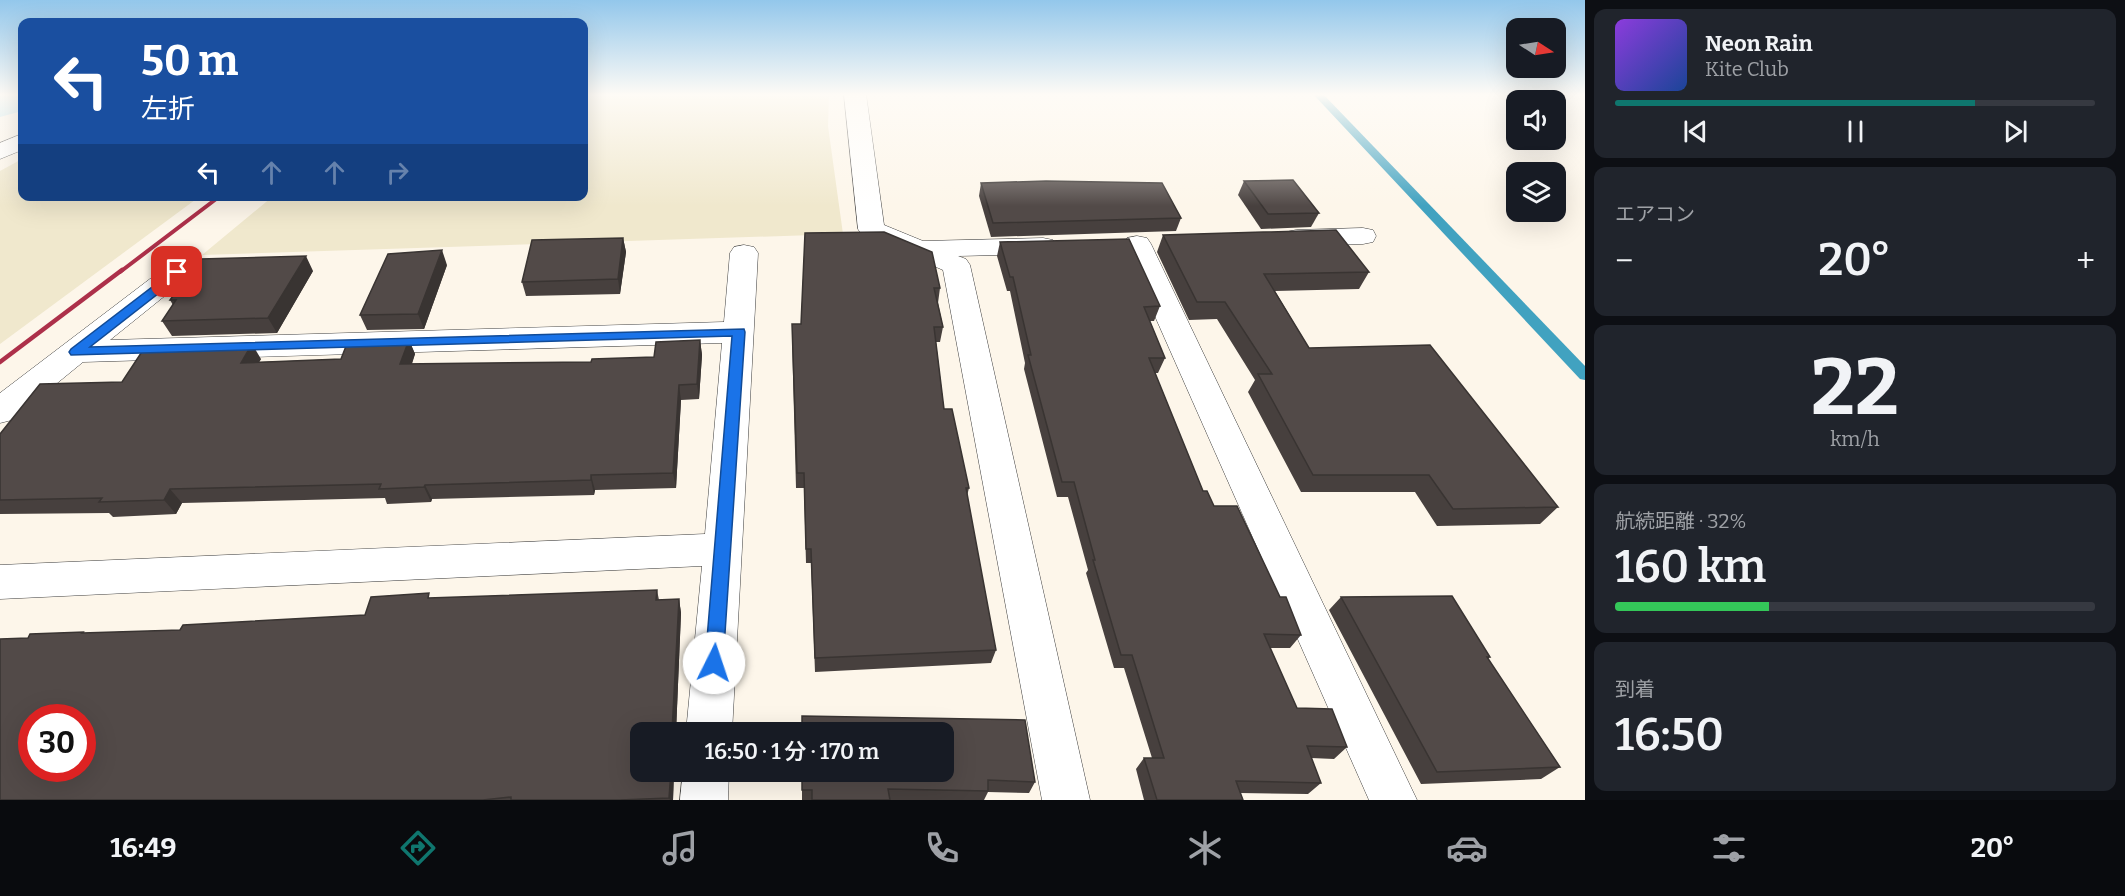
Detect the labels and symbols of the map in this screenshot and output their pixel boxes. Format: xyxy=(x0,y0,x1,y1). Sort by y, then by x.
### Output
north arrow xyxy=(1506,18,1566,78)
pin xyxy=(151,246,202,297)
position arrow xyxy=(682,631,746,695)
speed limit sign: 30 xyxy=(18,704,96,782)

